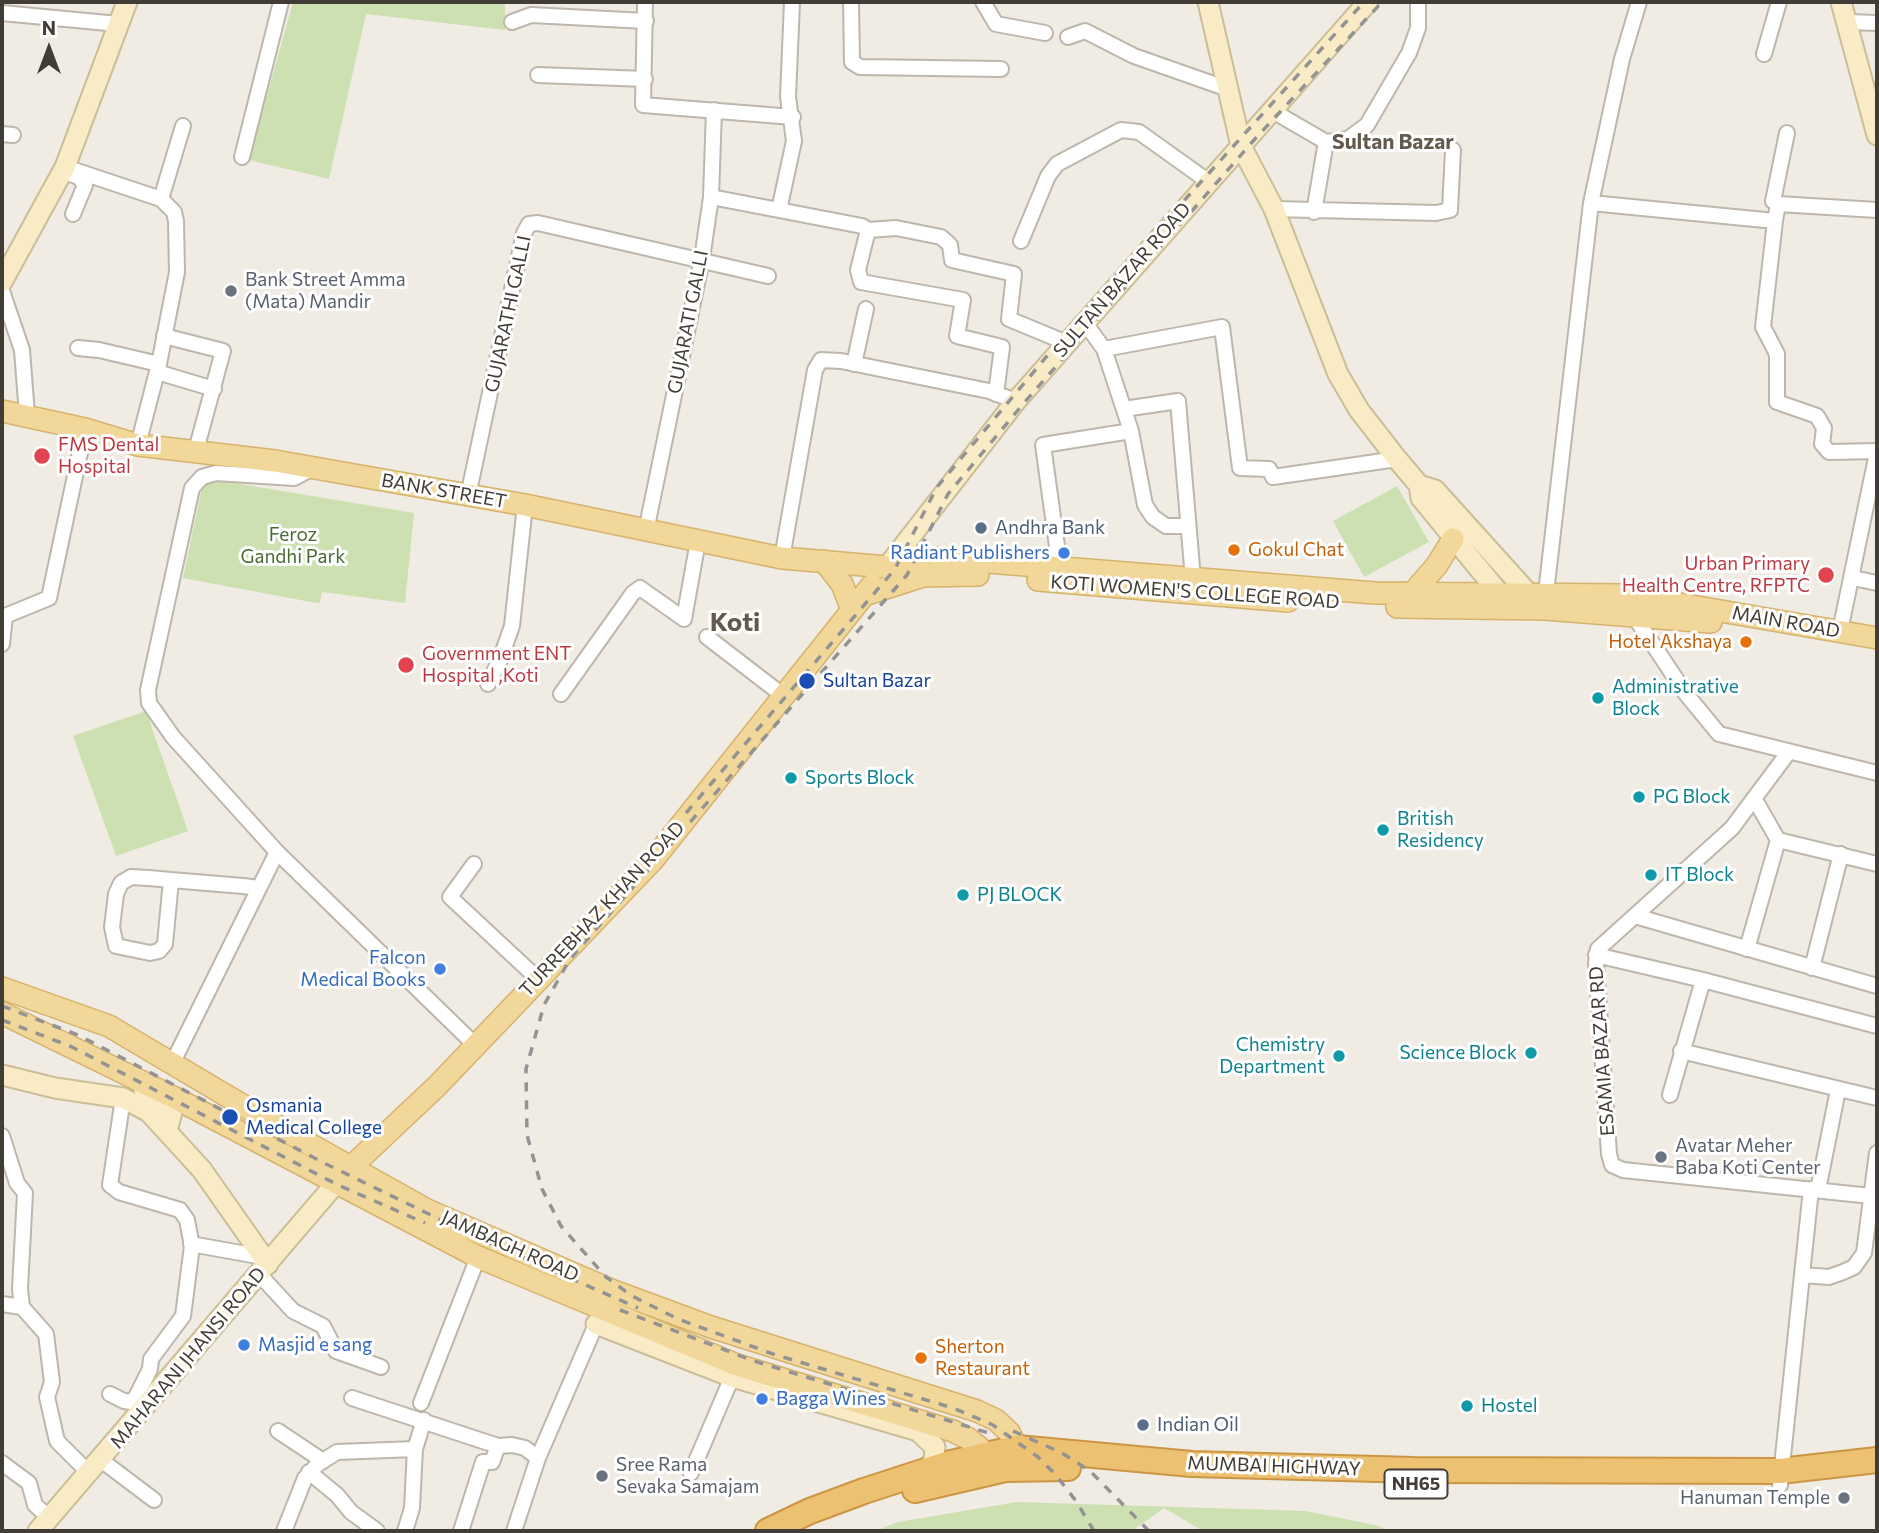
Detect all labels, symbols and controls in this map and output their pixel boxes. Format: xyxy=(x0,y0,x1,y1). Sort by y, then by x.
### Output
north arrow xyxy=(14,14,84,84)
text: N xyxy=(42,16,56,39)
district label: Sultan Bazar xyxy=(1332,129,1454,155)
street label: SULTAN BAZAR ROAD xyxy=(1049,198,1195,362)
street label: GUJARATHI GALLI xyxy=(480,233,536,395)
street label: GUJARATI GALLI xyxy=(663,248,713,396)
place label: Bank Street Amma (Mata) Mandir xyxy=(245,269,406,313)
marker: Bank Street Amma (Mata) Mandir xyxy=(223,283,239,299)
place label: FMS Dental Hospital xyxy=(58,434,159,478)
marker: FMS Dental Hospital xyxy=(32,446,52,466)
street label: BANK STREET xyxy=(380,469,508,513)
place label: Andhra Bank xyxy=(995,517,1105,539)
marker: Andhra Bank xyxy=(973,520,989,536)
park label: Feroz Gandhi Park xyxy=(241,524,345,568)
place label: Gokul Chat xyxy=(1248,539,1344,561)
place label: Radiant Publishers xyxy=(890,542,1050,564)
marker: Gokul Chat xyxy=(1226,542,1242,558)
marker: Radiant Publishers xyxy=(1056,545,1072,561)
place label: Urban Primary Health Centre, RFPTC xyxy=(1622,553,1810,597)
marker: Urban Primary Health Centre, RFPTC xyxy=(1816,565,1836,585)
street label: KOTI WOMEN'S COLLEGE ROAD xyxy=(1050,571,1340,613)
street label: MAIN ROAD xyxy=(1730,601,1842,643)
district label: Koti xyxy=(710,606,760,638)
place label: Hotel Akshaya xyxy=(1608,631,1732,653)
marker: Hotel Akshaya xyxy=(1738,634,1754,650)
place label: Government ENT Hospital ,Koti xyxy=(422,643,572,687)
marker: Government ENT Hospital ,Koti xyxy=(396,655,416,675)
place label: Sultan Bazar xyxy=(823,670,931,692)
marker: Sultan Bazar xyxy=(797,671,817,691)
place label: Administrative Block xyxy=(1612,676,1739,720)
marker: Administrative Block xyxy=(1590,690,1606,706)
place label: Sports Block xyxy=(805,767,915,789)
marker: Sports Block xyxy=(783,770,799,786)
place label: PG Block xyxy=(1653,786,1731,808)
marker: PG Block xyxy=(1631,789,1647,805)
place label: British Residency xyxy=(1397,808,1484,852)
street label: TURREBHAZ KHAN ROAD xyxy=(515,817,689,1001)
marker: British Residency xyxy=(1375,822,1391,838)
place label: IT Block xyxy=(1665,864,1734,886)
marker: IT Block xyxy=(1643,867,1659,883)
place label: PJ BLOCK xyxy=(977,884,1062,906)
marker: PJ BLOCK xyxy=(955,887,971,903)
place label: Falcon Medical Books xyxy=(300,947,426,991)
marker: Falcon Medical Books xyxy=(432,961,448,977)
street label: ESAMIA BAZAR RD xyxy=(1585,965,1619,1137)
place label: Chemistry Department xyxy=(1219,1034,1325,1078)
place label: Science Block xyxy=(1399,1042,1517,1064)
marker: Science Block xyxy=(1523,1045,1539,1061)
marker: Chemistry Department xyxy=(1331,1048,1347,1064)
place label: Osmania Medical College xyxy=(246,1095,382,1139)
marker: Osmania Medical College xyxy=(220,1107,240,1127)
place label: Avatar Meher Baba Koti Center xyxy=(1675,1135,1821,1179)
marker: Avatar Meher Baba Koti Center xyxy=(1653,1149,1669,1165)
street label: JAMBAGH ROAD xyxy=(438,1206,582,1286)
street label: MAHARANI JHANSI ROAD xyxy=(105,1263,271,1453)
place label: Masjid e sang xyxy=(258,1334,372,1356)
place label: Sherton Restaurant xyxy=(935,1336,1030,1380)
marker: Masjid e sang xyxy=(236,1337,252,1353)
marker: Sherton Restaurant xyxy=(913,1350,929,1366)
place label: Bagga Wines xyxy=(776,1388,886,1410)
marker: Bagga Wines xyxy=(754,1391,770,1407)
place label: Hostel xyxy=(1481,1395,1537,1417)
marker: Hostel xyxy=(1459,1398,1475,1414)
place label: Indian Oil xyxy=(1157,1414,1239,1436)
marker: Indian Oil xyxy=(1135,1417,1151,1433)
street label: MUMBAI HIGHWAY xyxy=(1187,1452,1361,1480)
place label: Sree Rama Sevaka Samajam xyxy=(616,1454,759,1498)
marker: Sree Rama Sevaka Samajam xyxy=(594,1468,610,1484)
road number: NH65 xyxy=(1384,1470,1448,1498)
place label: Hanuman Temple xyxy=(1680,1487,1830,1509)
marker: Hanuman Temple xyxy=(1836,1490,1852,1506)

